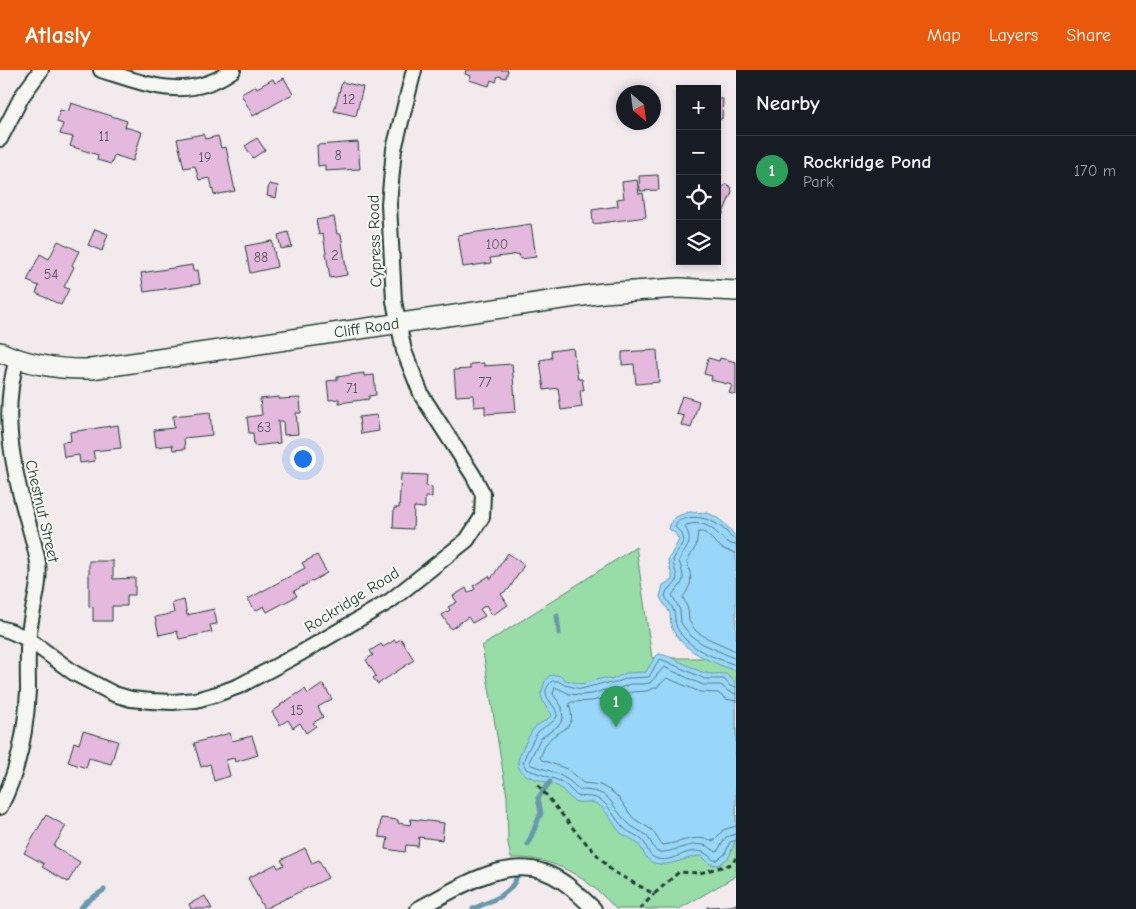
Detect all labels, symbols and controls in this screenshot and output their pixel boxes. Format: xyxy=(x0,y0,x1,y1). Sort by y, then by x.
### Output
text: Atlasly xyxy=(25,21,91,49)
text: Map xyxy=(927,25,961,46)
text: Layers xyxy=(989,25,1038,46)
text: Share xyxy=(1066,25,1111,46)
north arrow xyxy=(616,85,661,130)
map controls xyxy=(676,85,721,265)
button: + xyxy=(676,85,721,130)
house number: 12 xyxy=(343,91,355,108)
text: Nearby xyxy=(756,91,820,115)
house number: 11 xyxy=(98,128,110,145)
button: − xyxy=(676,130,721,175)
house number: 8 xyxy=(334,147,342,164)
house number: 19 xyxy=(199,149,211,166)
text: Rockridge Pond xyxy=(803,151,931,173)
text: 1 xyxy=(769,162,775,180)
text: 170 m xyxy=(1074,162,1116,180)
text: Park xyxy=(803,173,834,191)
button: locate xyxy=(676,175,721,220)
street label: Cypress Road xyxy=(364,194,386,288)
button: layers xyxy=(676,220,721,265)
house number: 100 xyxy=(486,236,508,253)
house number: 2 xyxy=(331,247,339,264)
house number: 88 xyxy=(254,249,268,266)
house number: 54 xyxy=(44,266,58,283)
street label: Cliff Road xyxy=(333,314,401,342)
house number: 77 xyxy=(478,374,492,391)
house number: 71 xyxy=(346,380,358,397)
house number: 63 xyxy=(257,419,271,436)
your location xyxy=(290,446,316,472)
street label: Chestnut Street xyxy=(21,458,63,564)
street label: Rockridge Road xyxy=(301,564,403,636)
pin: 1 xyxy=(600,686,632,727)
house number: 15 xyxy=(290,702,304,719)

